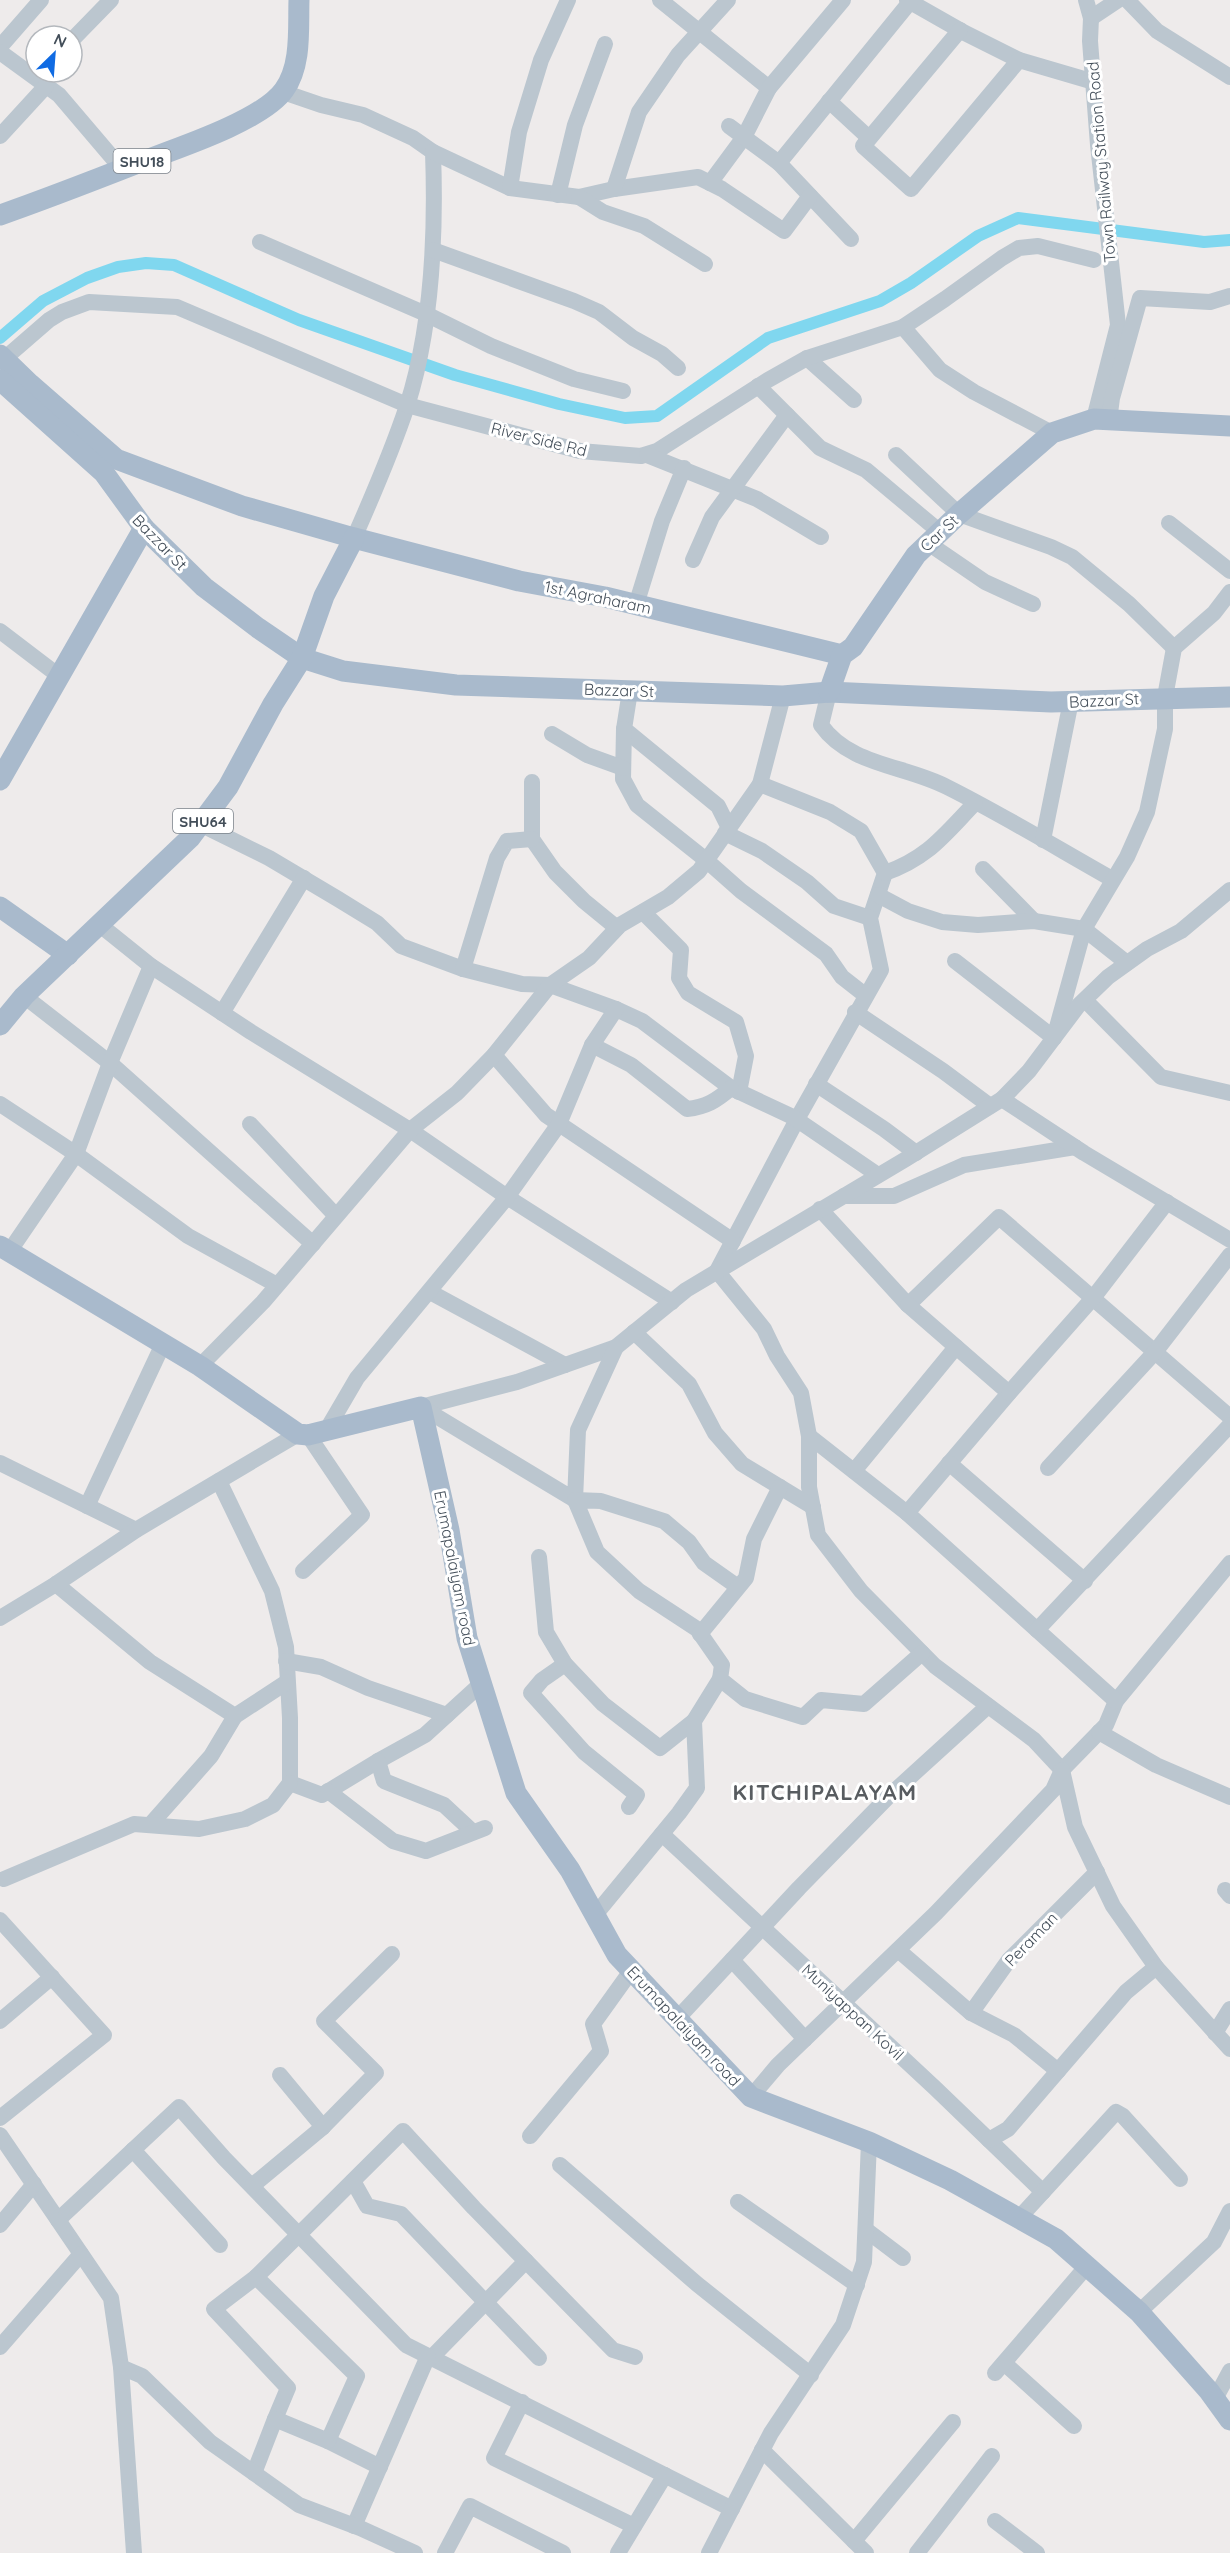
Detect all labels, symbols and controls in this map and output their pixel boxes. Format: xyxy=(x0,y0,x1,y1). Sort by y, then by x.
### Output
north arrow xyxy=(24,24,84,84)
text: N xyxy=(51,29,70,52)
street label: Town Railway Station Road xyxy=(1082,61,1120,263)
road number: SHU18 xyxy=(114,149,170,173)
street label: River Side Rd xyxy=(489,417,589,461)
street label: Bazzar St xyxy=(128,510,192,574)
street label: Car St xyxy=(916,510,962,556)
street label: 1st Agraharam xyxy=(543,576,653,618)
street label: Bazzar St xyxy=(584,679,654,701)
street label: Bazzar St xyxy=(1068,688,1140,712)
road number: SHU64 xyxy=(173,809,233,833)
street label: Erumapalaiyam road xyxy=(430,1489,480,1647)
district label: KITCHIPALAYAM xyxy=(732,1778,918,1806)
street label: Peraman xyxy=(1000,1908,1062,1970)
street label: Muniyappan Kovil xyxy=(798,1960,908,2064)
street label: Erumapalaiyam road xyxy=(623,1962,745,2090)

